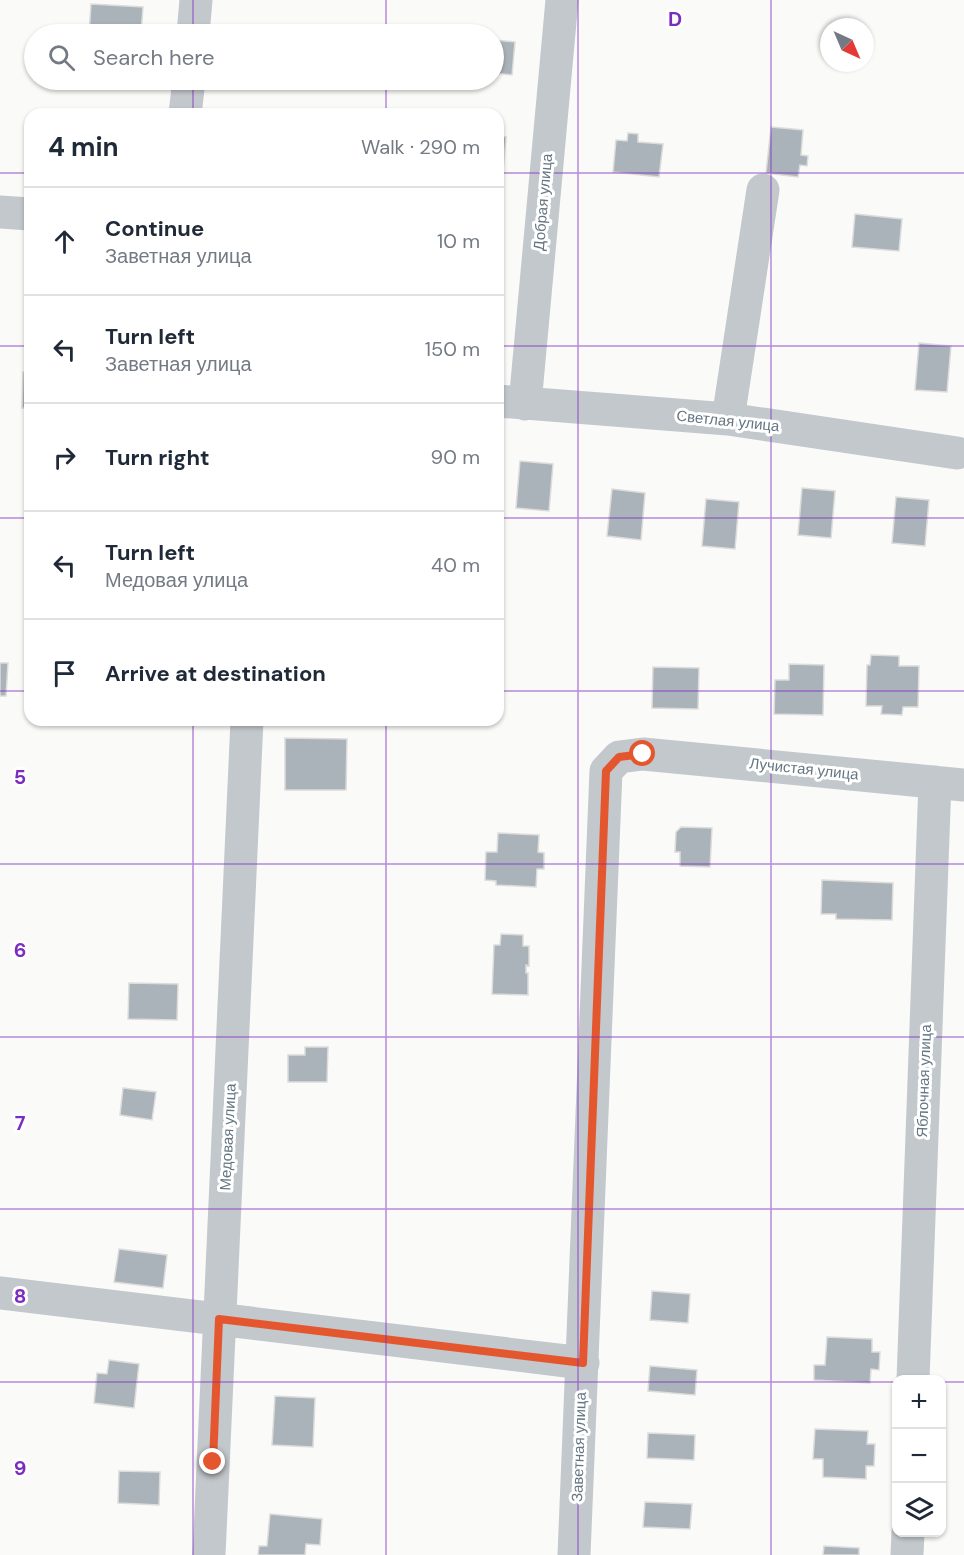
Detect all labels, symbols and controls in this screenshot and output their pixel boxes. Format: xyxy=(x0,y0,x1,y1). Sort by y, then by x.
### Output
text: D xyxy=(668,6,682,32)
north arrow xyxy=(820,18,874,72)
search box xyxy=(24,24,504,90)
icon: search xyxy=(45,41,78,74)
text: Search here xyxy=(93,43,214,72)
text: 4 min xyxy=(48,130,119,164)
text: Walk · 290 m xyxy=(361,134,480,160)
street label: Добрая улица xyxy=(529,152,557,251)
text: Continue xyxy=(105,214,204,243)
icon: ahead xyxy=(48,225,81,258)
text: 10 m xyxy=(437,228,480,254)
text: Заветная улица xyxy=(105,243,252,269)
text: Turn left xyxy=(105,322,195,351)
icon: left xyxy=(48,333,81,366)
text: 150 m xyxy=(425,336,480,362)
text: Заветная улица xyxy=(105,351,252,377)
street label: Светлая улица xyxy=(676,406,781,436)
icon: right xyxy=(48,441,81,474)
text: Turn right xyxy=(105,443,210,472)
text: 90 m xyxy=(431,444,480,470)
text: Turn left xyxy=(105,538,195,567)
icon: left xyxy=(48,549,81,582)
text: 40 m xyxy=(431,552,480,578)
text: Медовая улица xyxy=(105,567,248,593)
icon: arrive xyxy=(48,657,81,690)
text: Arrive at destination xyxy=(105,659,326,688)
route start xyxy=(629,740,655,766)
street label: Лучистая улица xyxy=(748,753,860,785)
text: 5 xyxy=(14,764,26,790)
text: 6 xyxy=(14,937,26,963)
street label: Яблочная улица xyxy=(912,1023,936,1138)
street label: Медовая улица xyxy=(215,1082,241,1191)
text: 7 xyxy=(15,1110,26,1136)
text: 8 xyxy=(14,1283,26,1309)
map controls xyxy=(892,1375,946,1537)
button: + xyxy=(892,1375,946,1429)
street label: Заветная улица xyxy=(567,1391,591,1502)
button: − xyxy=(892,1429,946,1483)
route end xyxy=(199,1448,225,1474)
text: 9 xyxy=(14,1455,26,1481)
button: layers xyxy=(892,1483,946,1537)

